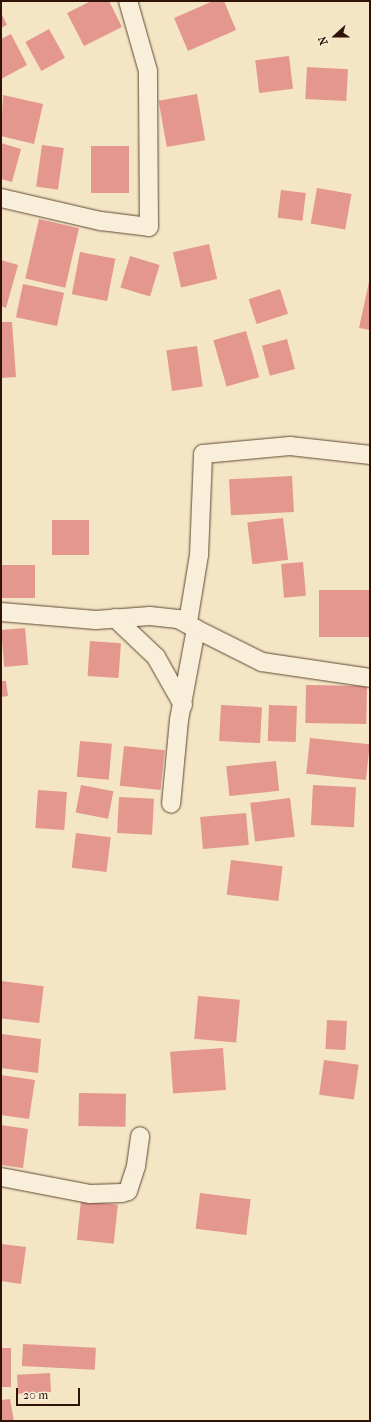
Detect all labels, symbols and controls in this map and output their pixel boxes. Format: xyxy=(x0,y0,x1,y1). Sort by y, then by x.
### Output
north arrow xyxy=(315,16,355,56)
text: N xyxy=(316,34,331,47)
scale bar xyxy=(18,1380,82,1406)
text: 20 m xyxy=(23,1388,48,1402)

